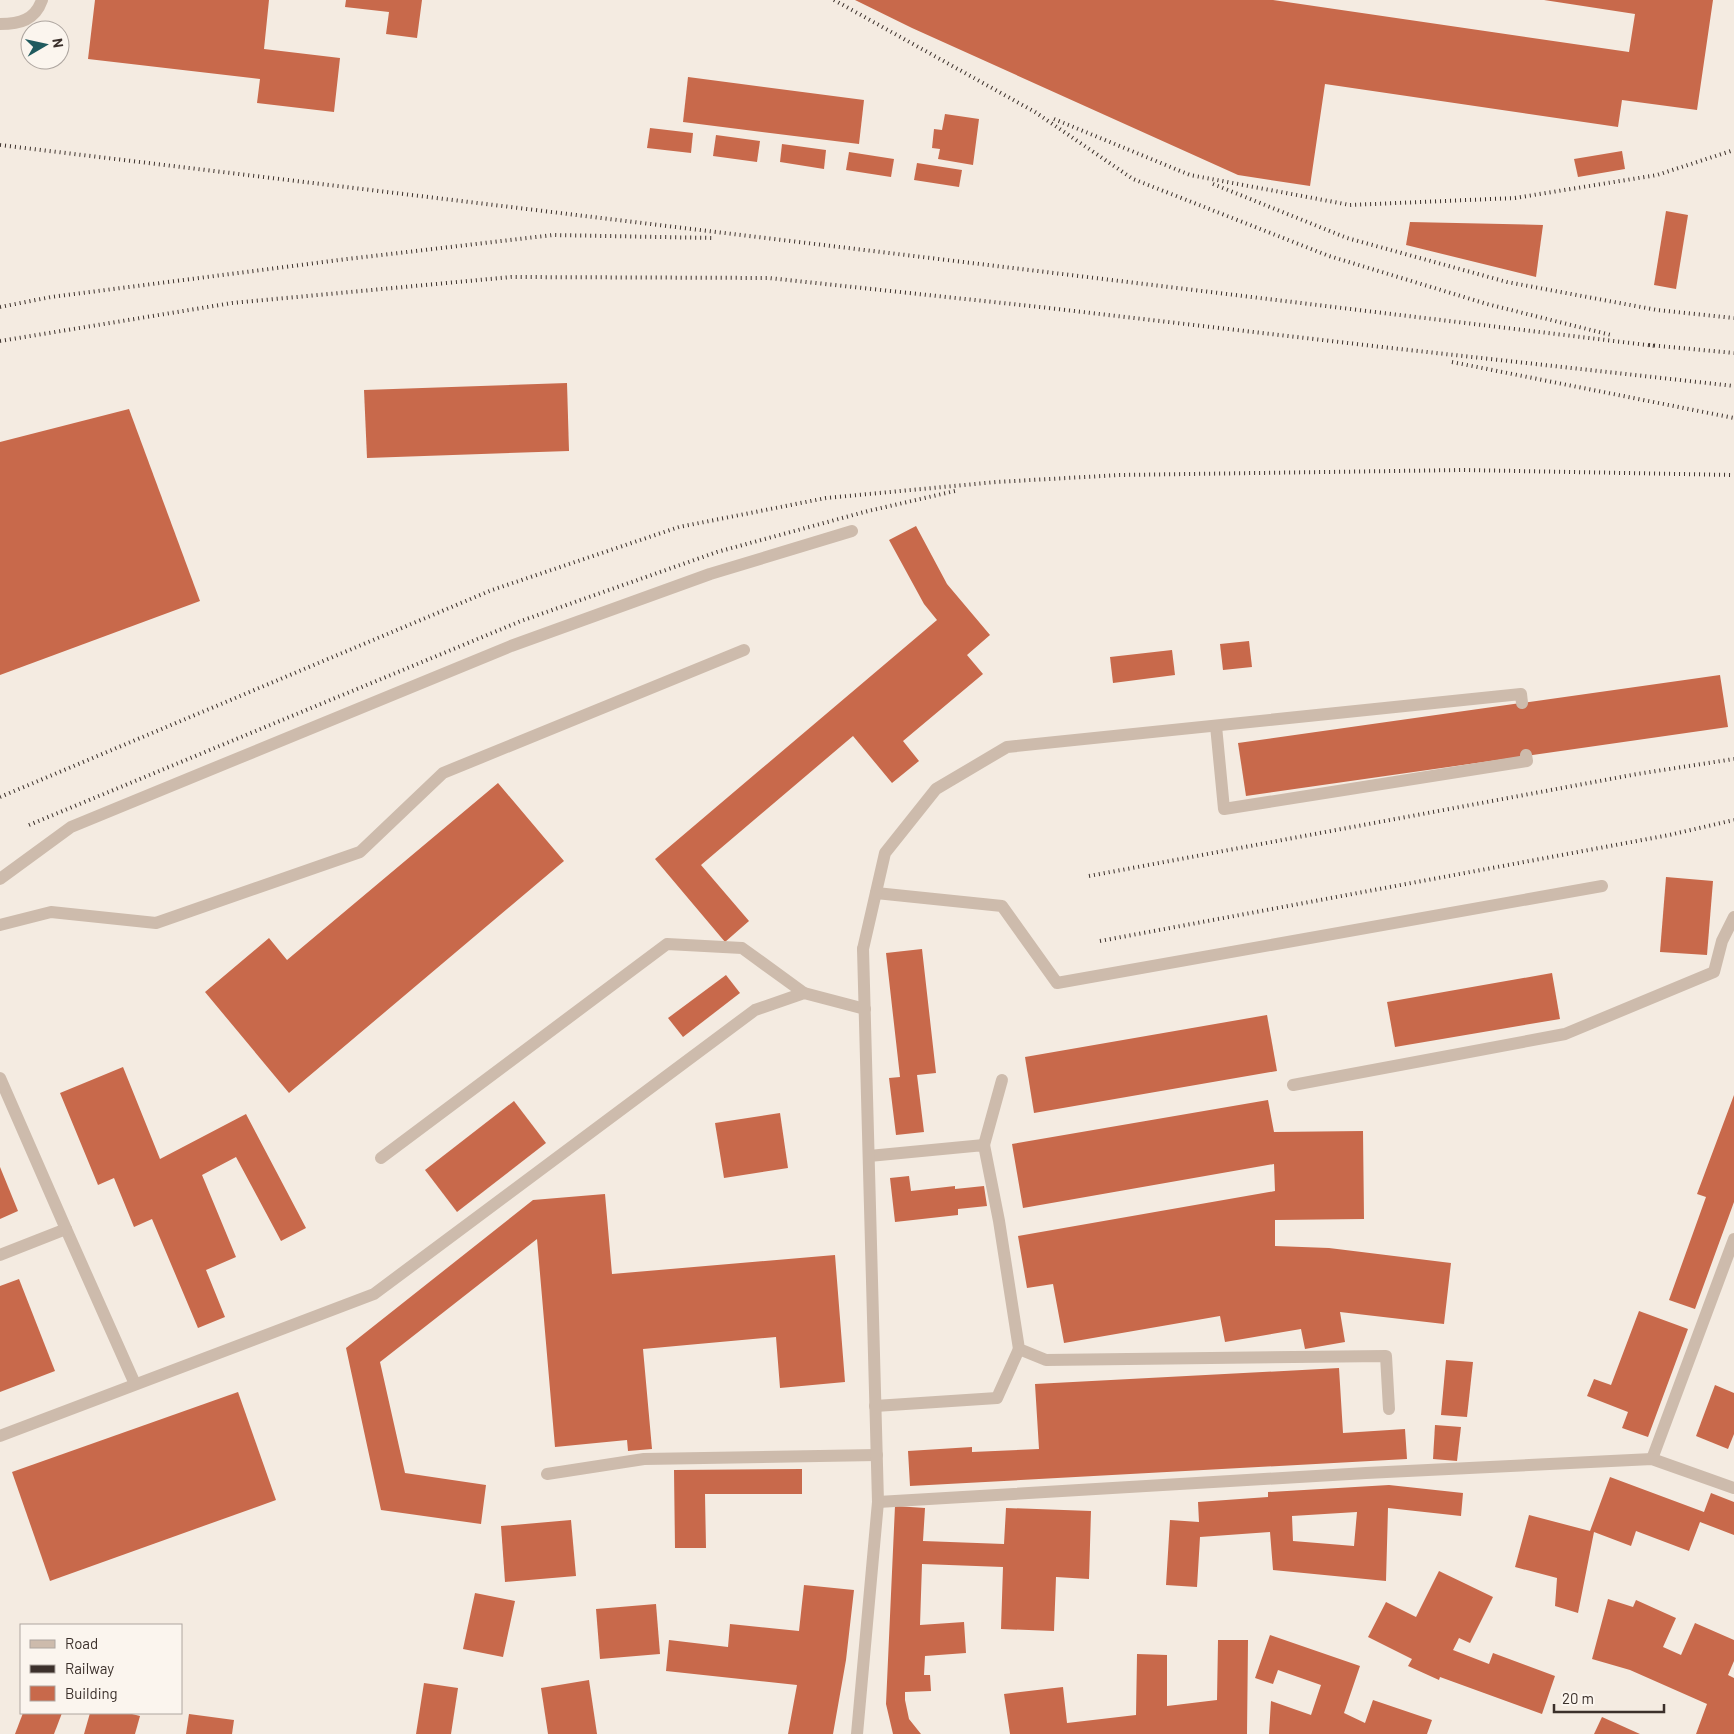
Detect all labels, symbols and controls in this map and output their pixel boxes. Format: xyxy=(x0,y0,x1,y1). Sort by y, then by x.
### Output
north arrow xyxy=(20,20,70,70)
text: N xyxy=(49,37,67,49)
legend xyxy=(20,1624,182,1714)
text: Road xyxy=(65,1634,98,1652)
text: Railway xyxy=(65,1659,114,1677)
scale bar xyxy=(1554,1682,1664,1714)
text: Building xyxy=(65,1684,118,1702)
text: 20 m xyxy=(1562,1689,1594,1707)

